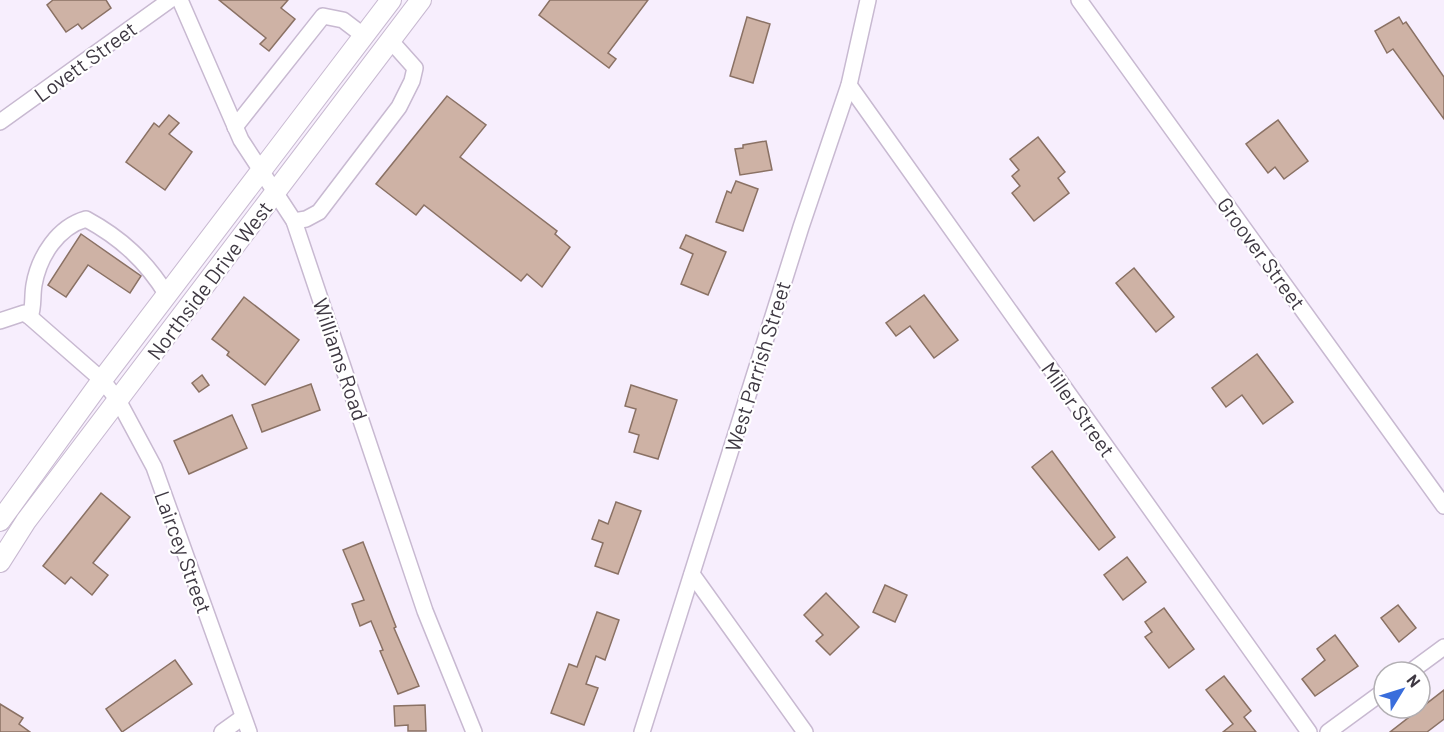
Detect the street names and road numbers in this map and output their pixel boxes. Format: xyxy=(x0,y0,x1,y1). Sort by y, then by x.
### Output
street label: Lovett Street xyxy=(29,15,141,107)
street label: Groover Street xyxy=(1213,192,1311,314)
street label: Northside Drive West xyxy=(141,196,277,364)
street label: West Parrish Street xyxy=(719,278,795,454)
street label: Williams Road xyxy=(308,295,374,423)
street label: Miller Street xyxy=(1037,357,1121,461)
street label: Laircey Street xyxy=(150,487,218,617)

